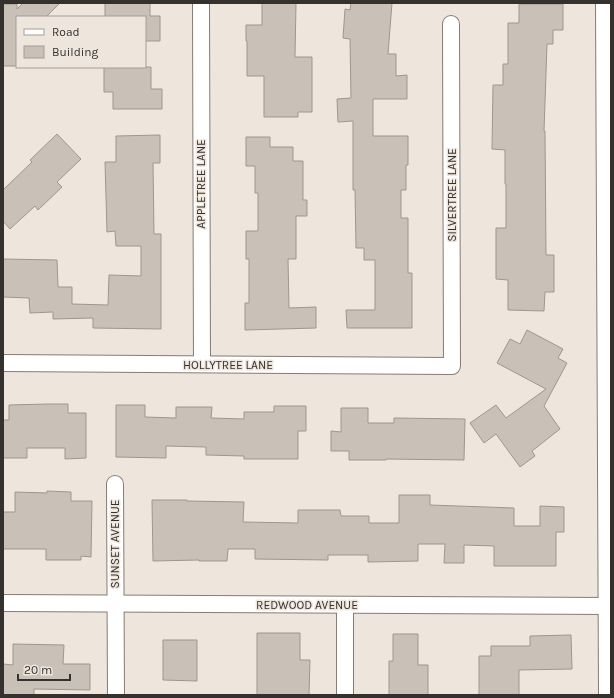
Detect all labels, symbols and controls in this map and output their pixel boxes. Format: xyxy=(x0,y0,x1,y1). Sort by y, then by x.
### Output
legend xyxy=(16,16,146,68)
text: Road xyxy=(52,25,80,39)
text: Building xyxy=(52,45,99,59)
street label: APPLETREE LANE xyxy=(194,139,208,229)
street label: SILVERTREE LANE xyxy=(445,148,459,242)
street label: HOLLYTREE LANE xyxy=(183,358,273,372)
street label: SUNSET AVENUE xyxy=(108,500,122,589)
street label: REDWOOD AVENUE xyxy=(256,598,358,612)
scale bar xyxy=(18,656,70,682)
text: 20 m xyxy=(24,663,52,677)

